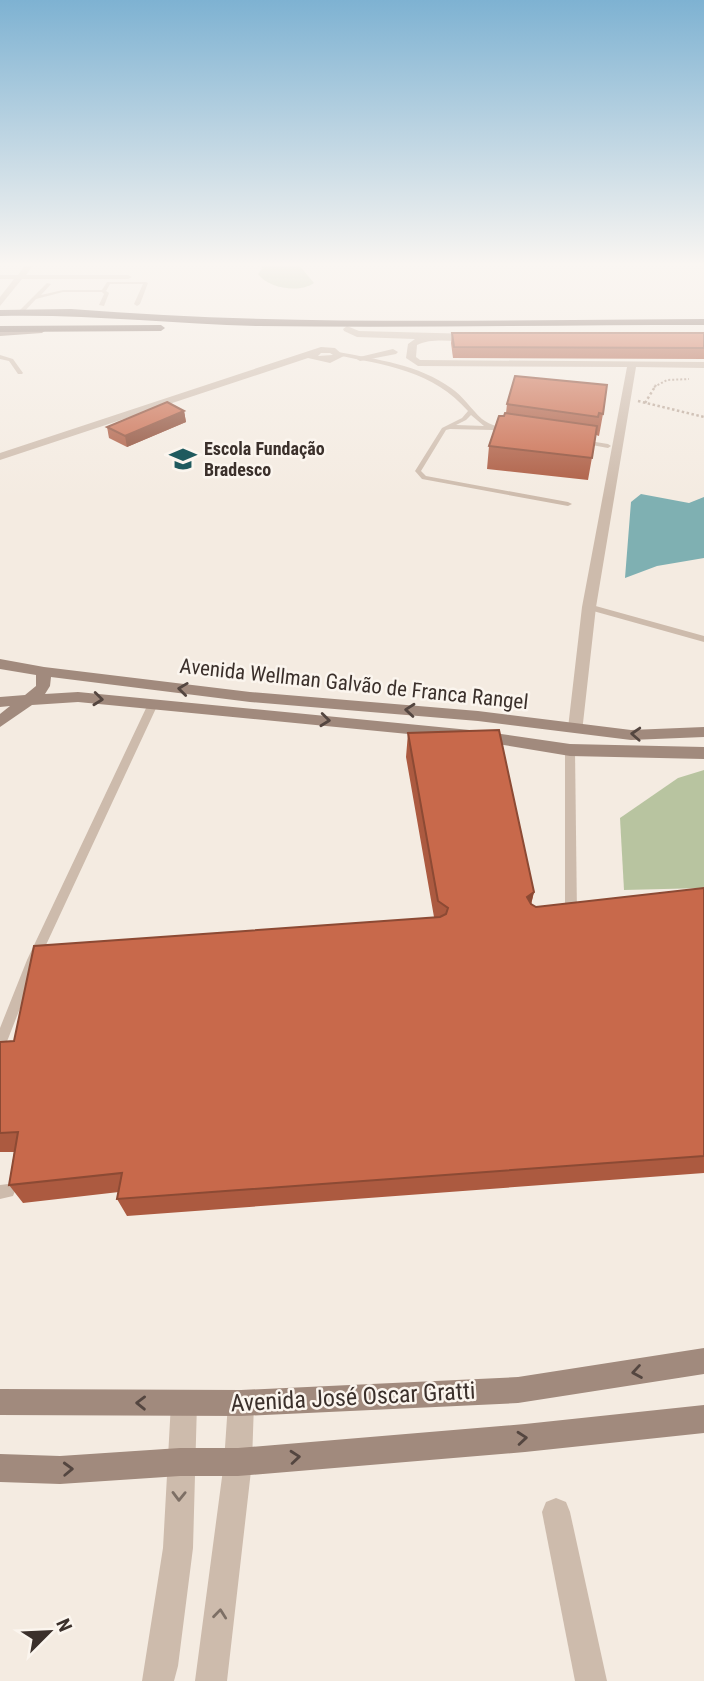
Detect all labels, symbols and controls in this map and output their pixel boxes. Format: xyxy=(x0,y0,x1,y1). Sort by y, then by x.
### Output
place label: Escola Fundação Bradesco xyxy=(204,438,325,480)
school or university icon: Escola Fundação Bradesco xyxy=(168,444,198,474)
street label: Avenida Wellman Galvão de Franca Rangel xyxy=(179,654,529,714)
one-way arrow xyxy=(177,681,189,696)
one-way arrow xyxy=(93,692,104,707)
one-way arrow xyxy=(404,703,415,718)
one-way arrow xyxy=(319,713,331,728)
one-way arrow xyxy=(630,727,641,742)
one-way arrow xyxy=(631,1364,642,1379)
street label: Avenida José Oscar Gratti xyxy=(230,1377,476,1417)
one-way arrow xyxy=(136,1395,146,1411)
one-way arrow xyxy=(517,1431,528,1446)
one-way arrow xyxy=(290,1450,301,1465)
one-way arrow xyxy=(63,1462,74,1477)
one-way arrow xyxy=(171,1491,187,1502)
north arrow xyxy=(14,1597,84,1667)
one-way arrow xyxy=(212,1608,227,1619)
text: N xyxy=(51,1615,77,1635)

